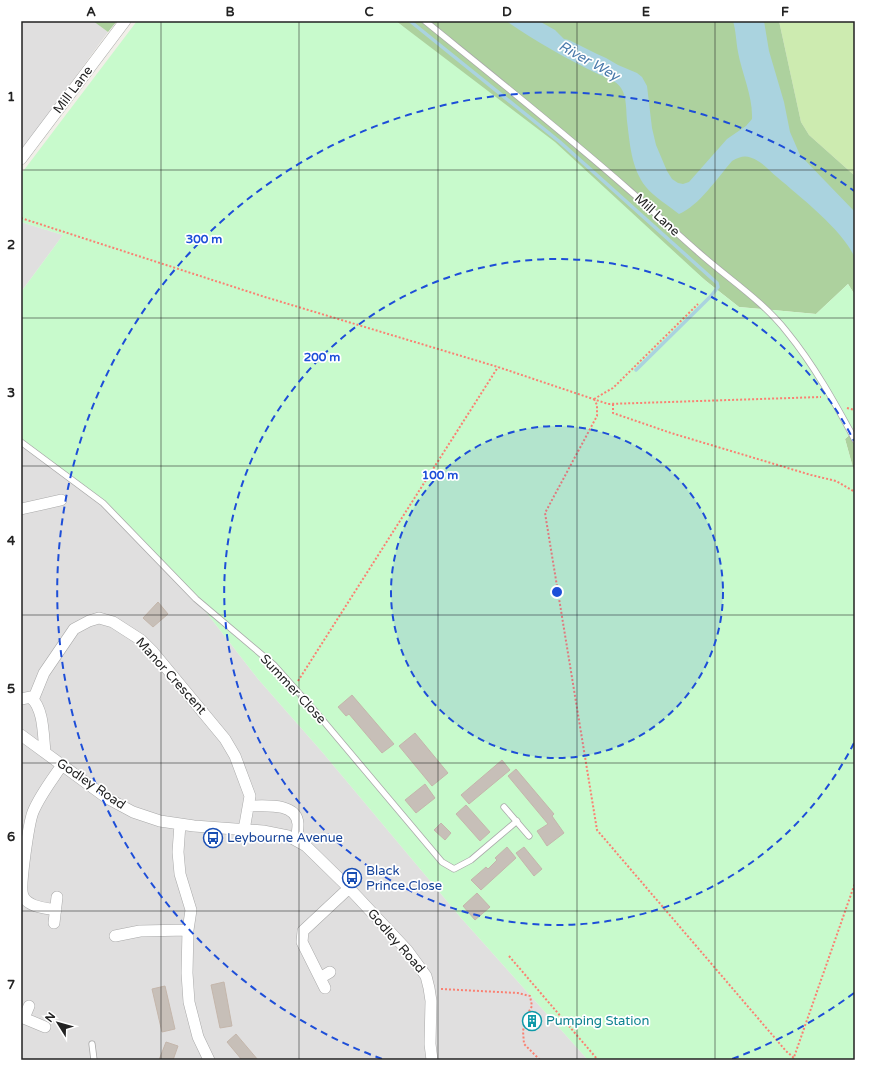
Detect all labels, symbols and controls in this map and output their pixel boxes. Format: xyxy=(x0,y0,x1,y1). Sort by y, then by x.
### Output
text: A xyxy=(86,4,96,20)
text: B xyxy=(225,4,235,20)
text: C xyxy=(364,4,374,20)
text: D xyxy=(502,4,512,20)
text: E xyxy=(642,4,650,20)
text: F xyxy=(781,4,789,20)
water label: River Wey xyxy=(556,37,624,85)
street label: Mill Lane xyxy=(50,63,96,117)
text: 1 xyxy=(7,89,15,105)
street label: Mill Lane xyxy=(631,190,683,240)
text: 300 m xyxy=(186,232,222,246)
text: 2 xyxy=(7,237,15,253)
text: 200 m xyxy=(304,350,340,364)
text: 3 xyxy=(7,385,15,401)
text: 100 m xyxy=(422,468,458,482)
text: 4 xyxy=(7,533,16,549)
centre of rings xyxy=(550,585,564,599)
street label: Manor Crescent xyxy=(132,634,210,718)
street label: Summer Close xyxy=(257,651,329,727)
text: 5 xyxy=(7,681,15,697)
street label: Godley Road xyxy=(54,755,128,813)
bus stop icon: Leybourne Avenue xyxy=(202,827,224,849)
text: 6 xyxy=(7,829,15,845)
place label: Leybourne Avenue xyxy=(227,830,343,846)
place label: Black Prince Close xyxy=(366,863,442,894)
bus stop icon: Black Prince Close xyxy=(341,867,363,889)
street label: Godley Road xyxy=(364,906,428,976)
text: 7 xyxy=(7,977,15,993)
north arrow xyxy=(38,1003,78,1043)
text: N xyxy=(43,1010,58,1025)
building icon: Pumping Station xyxy=(521,1010,543,1032)
place label: Pumping Station xyxy=(546,1013,649,1029)

